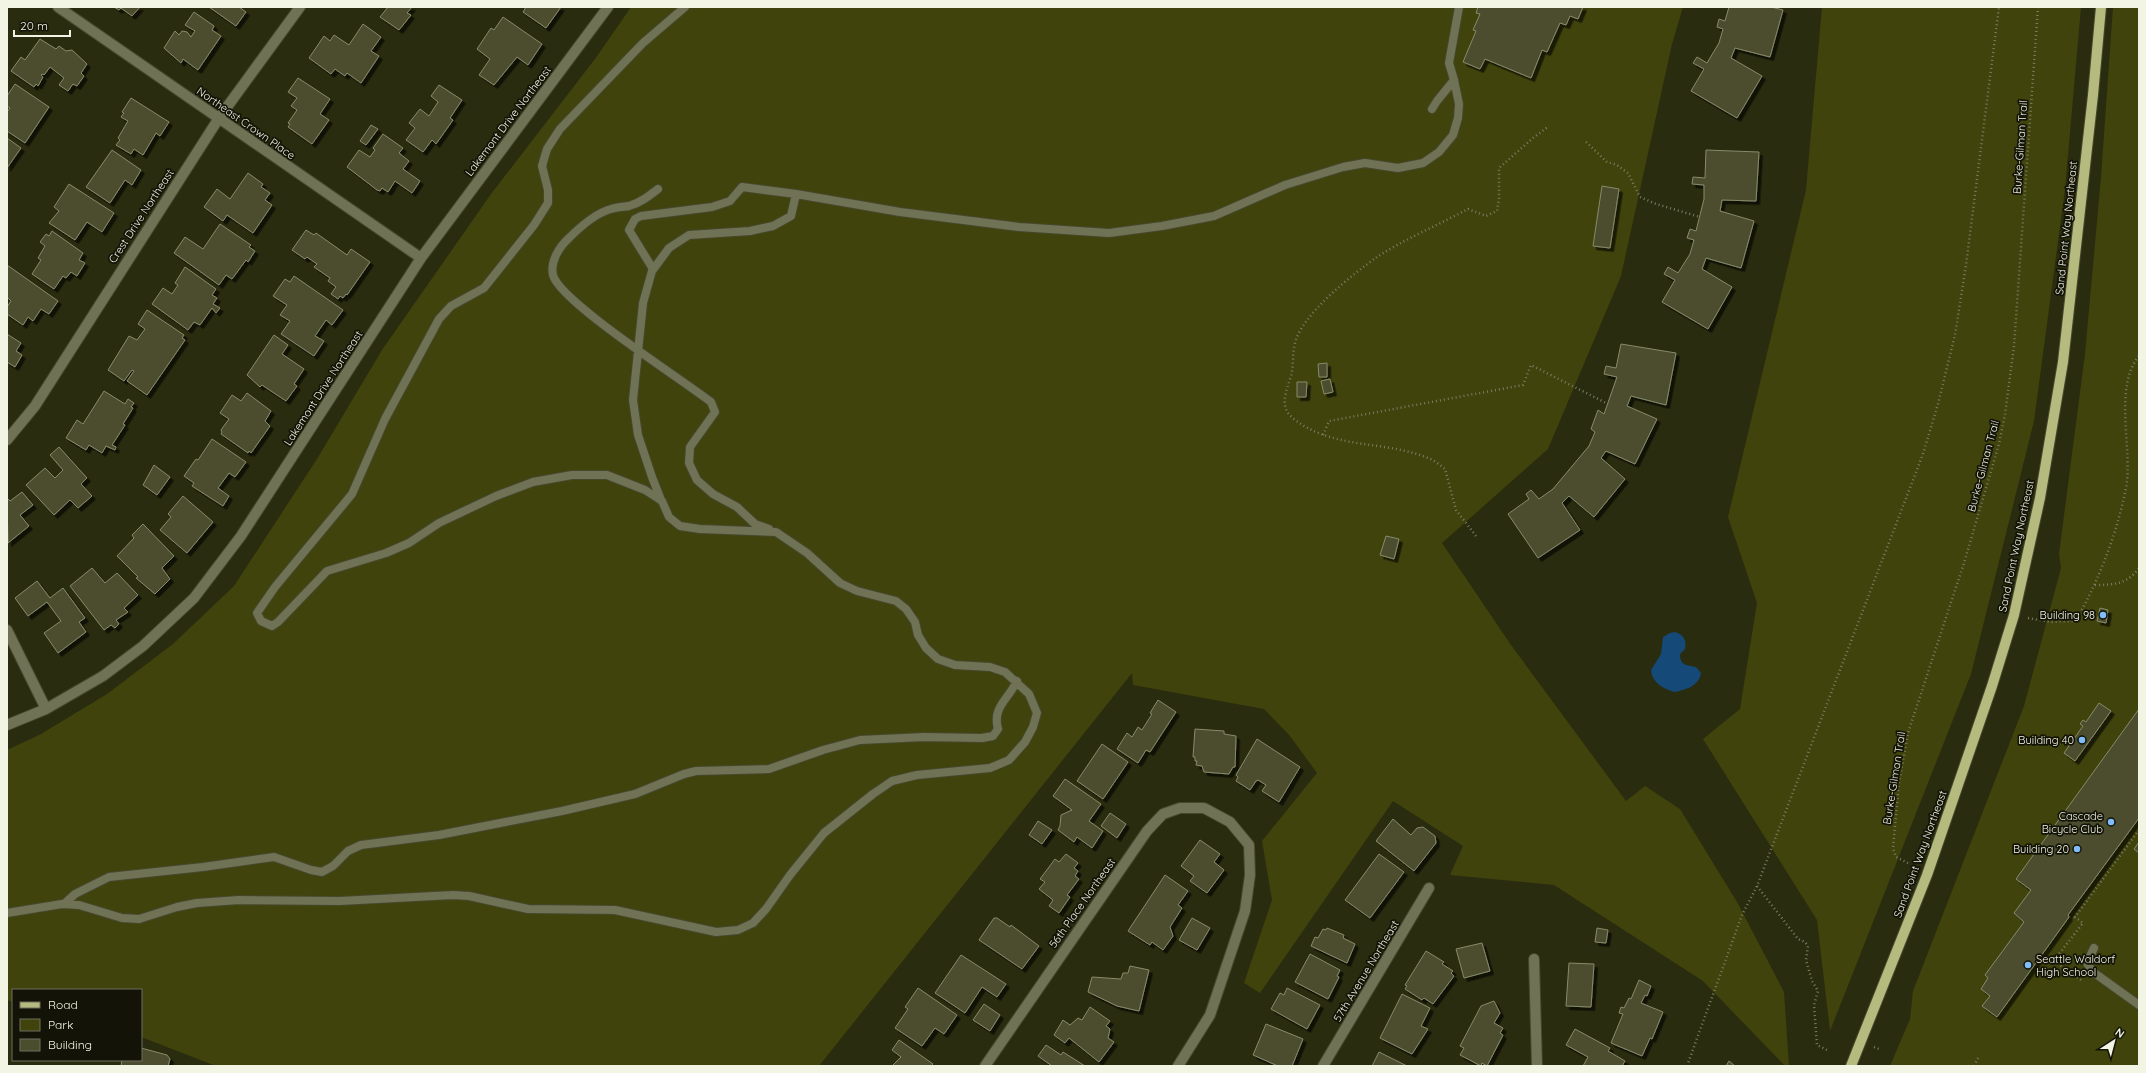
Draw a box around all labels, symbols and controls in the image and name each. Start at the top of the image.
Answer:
scale bar [14,12,70,38]
text: 20 m [20,18,48,33]
street label: Lakemont Drive Northeast [462,63,554,179]
street label: Northeast Crown Place [194,84,298,162]
street label: Burke-Gilman Trail [2010,100,2030,194]
street label: Sand Point Way Northeast [2052,160,2080,296]
street label: Crest Drive Northeast [105,166,177,266]
street label: Lakemont Drive Northeast [281,328,366,448]
street label: Burke-Gilman Trail [1964,419,2002,513]
street label: Sand Point Way Northeast [1995,478,2037,613]
place label: Building 98 [2039,608,2095,622]
marker: Building 98 [2098,610,2108,620]
street label: Burke-Gilman Trail [1880,730,1908,826]
place label: Building 40 [2018,733,2074,747]
marker: Building 40 [2077,735,2087,745]
street label: Sand Point Way Northeast [1890,788,1950,920]
place label: Cascade Bicycle Club [2042,809,2103,836]
marker: Cascade Bicycle Club [2106,817,2116,827]
place label: Building 20 [2013,842,2069,856]
marker: Building 20 [2072,844,2082,854]
street label: 56th Place Northeast [1046,855,1118,951]
street label: 57th Avenue Northeast [1330,917,1402,1024]
place label: Seattle Waldorf High School [2036,952,2115,979]
marker: Seattle Waldorf High School [2023,960,2033,970]
legend [12,989,142,1061]
text: Road [48,997,78,1012]
text: Park [48,1017,73,1032]
north arrow [2094,1021,2134,1061]
text: N [2112,1025,2127,1041]
text: Building [48,1037,92,1052]

